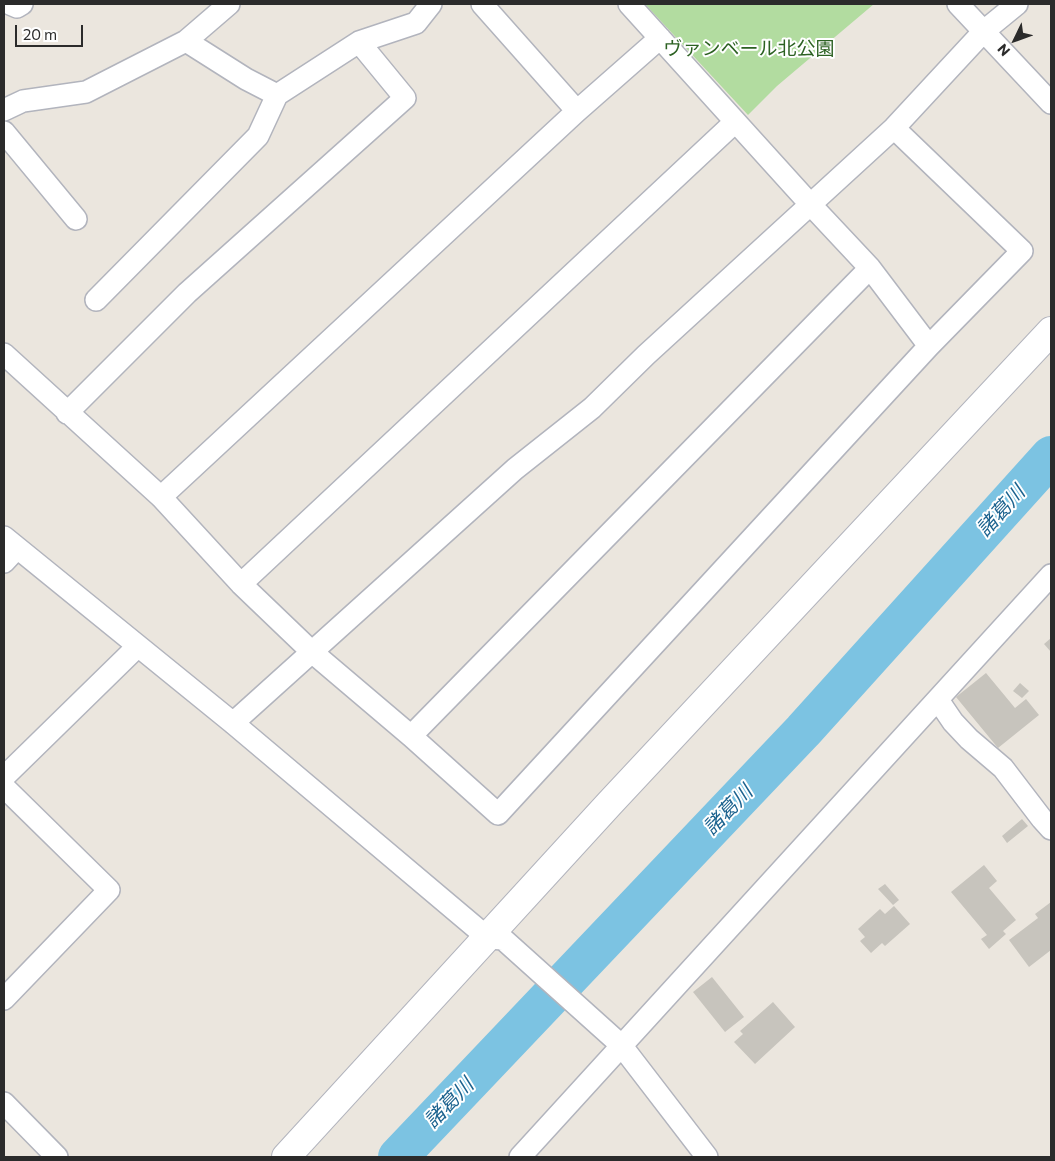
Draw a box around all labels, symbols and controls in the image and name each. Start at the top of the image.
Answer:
scale bar [18,15,85,47]
north arrow [990,15,1040,65]
text: 20 m [23,25,57,43]
park label: ヴァンベール北公園 [664,38,834,60]
text: N [994,41,1013,60]
water label: 諸葛川 [972,481,1030,541]
water label: 諸葛川 [699,780,757,840]
water label: 諸葛川 [420,1073,478,1133]

